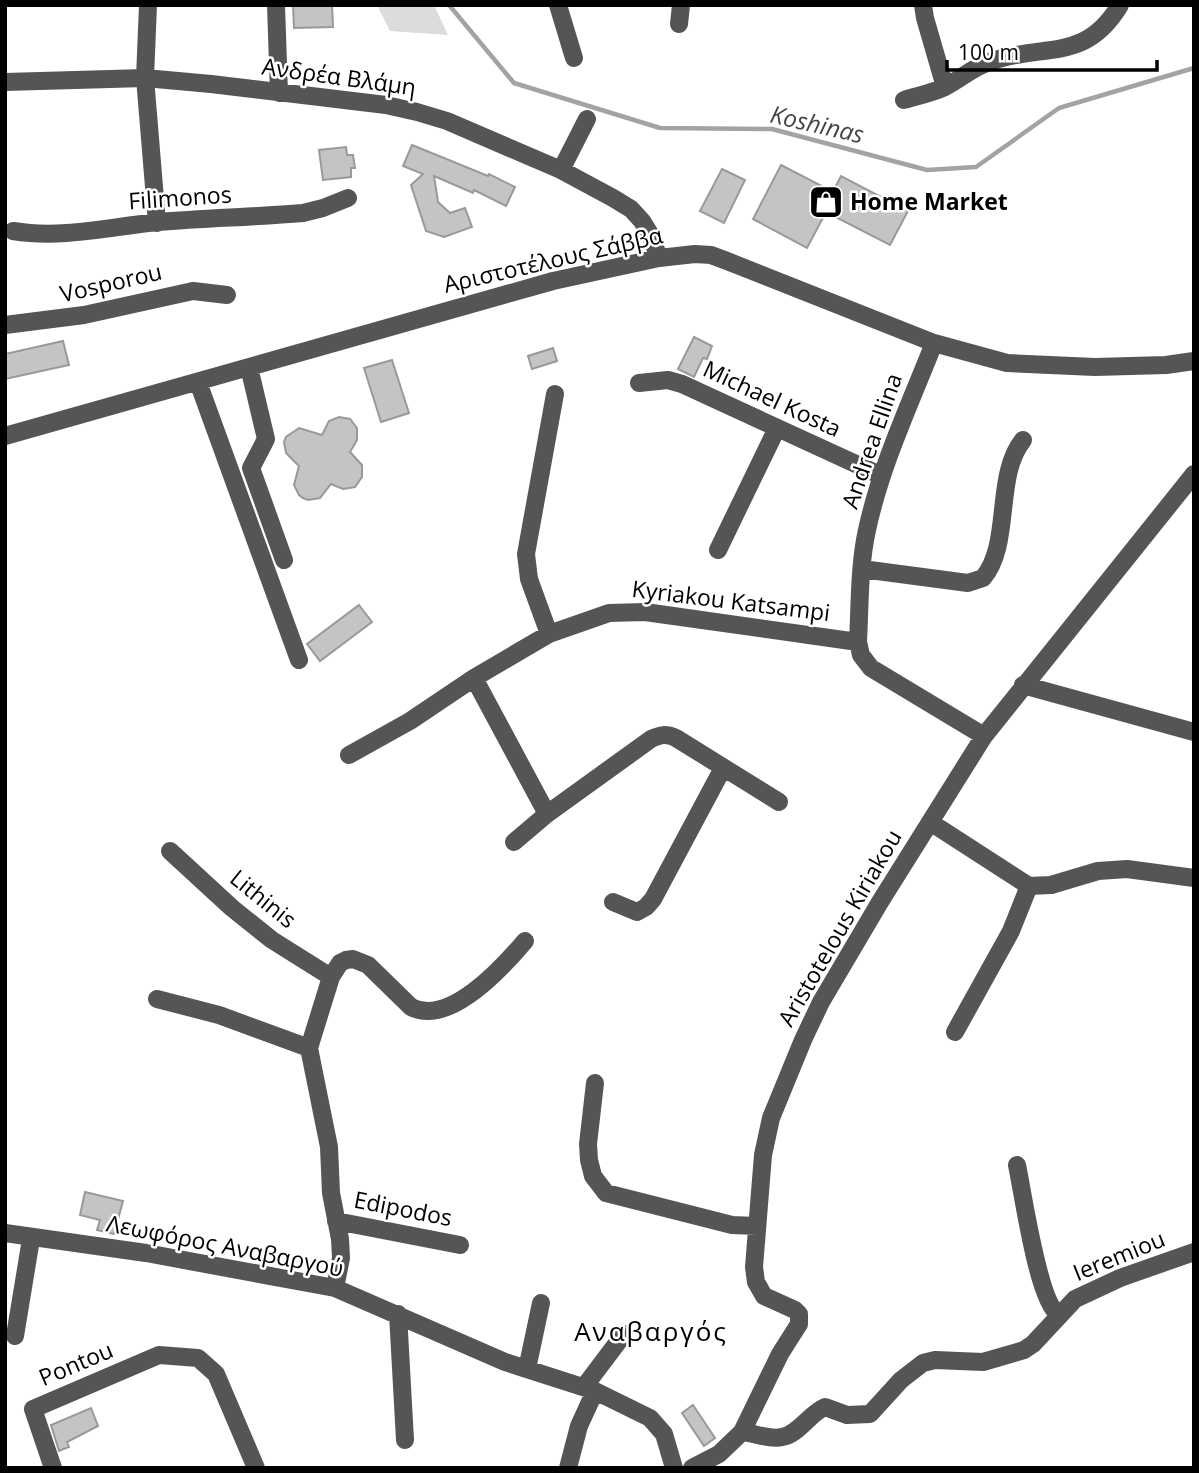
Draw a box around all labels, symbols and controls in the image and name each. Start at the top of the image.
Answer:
scale bar [947,28,1157,72]
text: 100 m [958,38,1019,66]
street label: Ανδρέα Βλάμη [260,49,418,103]
water label: Koshinas [767,97,867,150]
street label: Filimonos [127,177,233,217]
shop icon: Home Market [807,183,845,221]
place label: Home Market [850,185,1008,217]
street label: Αριστοτέλους Σάββα [440,218,666,300]
street label: Vosporou [57,255,165,309]
street label: Michael Kosta [698,352,847,444]
street label: Andrea Ellina [833,369,909,512]
street label: Kyriakou Katsampi [630,572,832,628]
street label: Aristotelous Kiriakou [770,823,909,1032]
street label: Lithinis [224,862,304,935]
street label: Edipodos [351,1183,455,1233]
street label: Λεωφόρος Αναβαργού [104,1206,346,1284]
street label: Ieremiou [1068,1222,1169,1288]
district label: Αναβαργός [574,1313,728,1349]
street label: Pontou [33,1333,118,1393]

